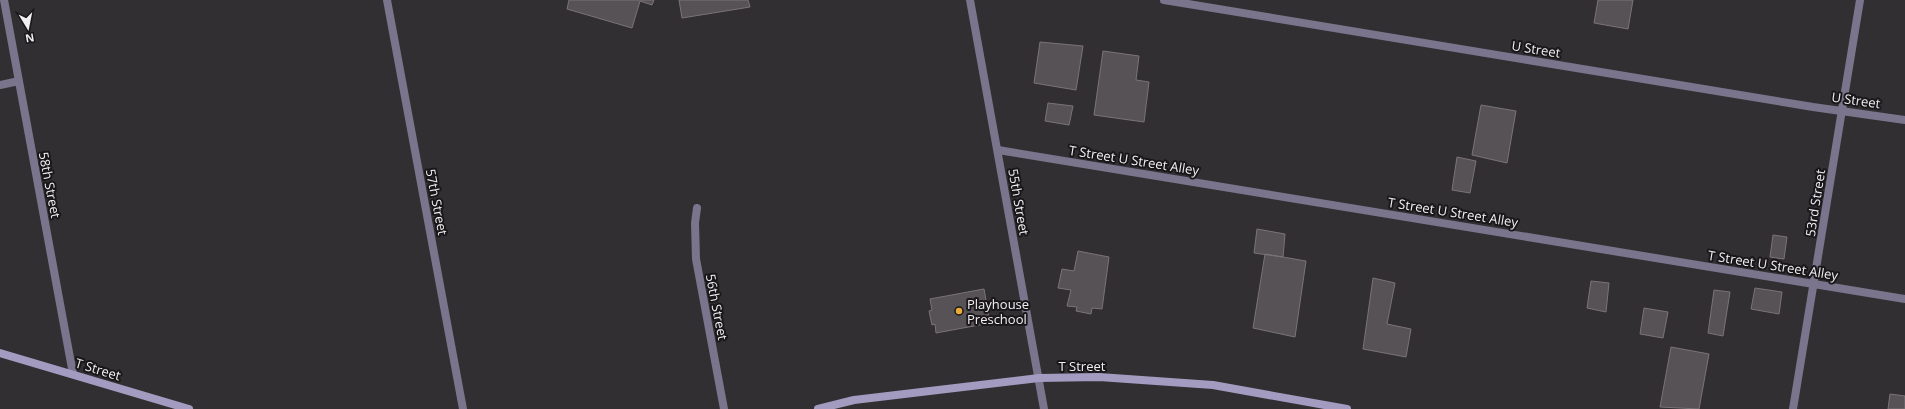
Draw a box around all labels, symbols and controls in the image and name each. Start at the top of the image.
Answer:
north arrow [8,8,48,48]
text: N [24,30,36,47]
street label: U Street [1510,36,1562,62]
street label: U Street [1830,88,1882,112]
street label: T Street U Street Alley [1068,141,1201,179]
street label: 58th Street [35,150,65,220]
street label: 57th Street [422,167,452,237]
street label: 55th Street [1004,167,1034,237]
street label: 53rd Street [1801,168,1829,238]
street label: T Street U Street Alley [1387,193,1520,231]
street label: T Street U Street Alley [1707,246,1840,284]
street label: 56th Street [702,272,732,342]
place label: Playhouse Preschool [967,295,1029,328]
marker: Playhouse Preschool [954,306,964,316]
street label: T Street [73,354,123,385]
street label: T Street [1059,357,1106,375]

